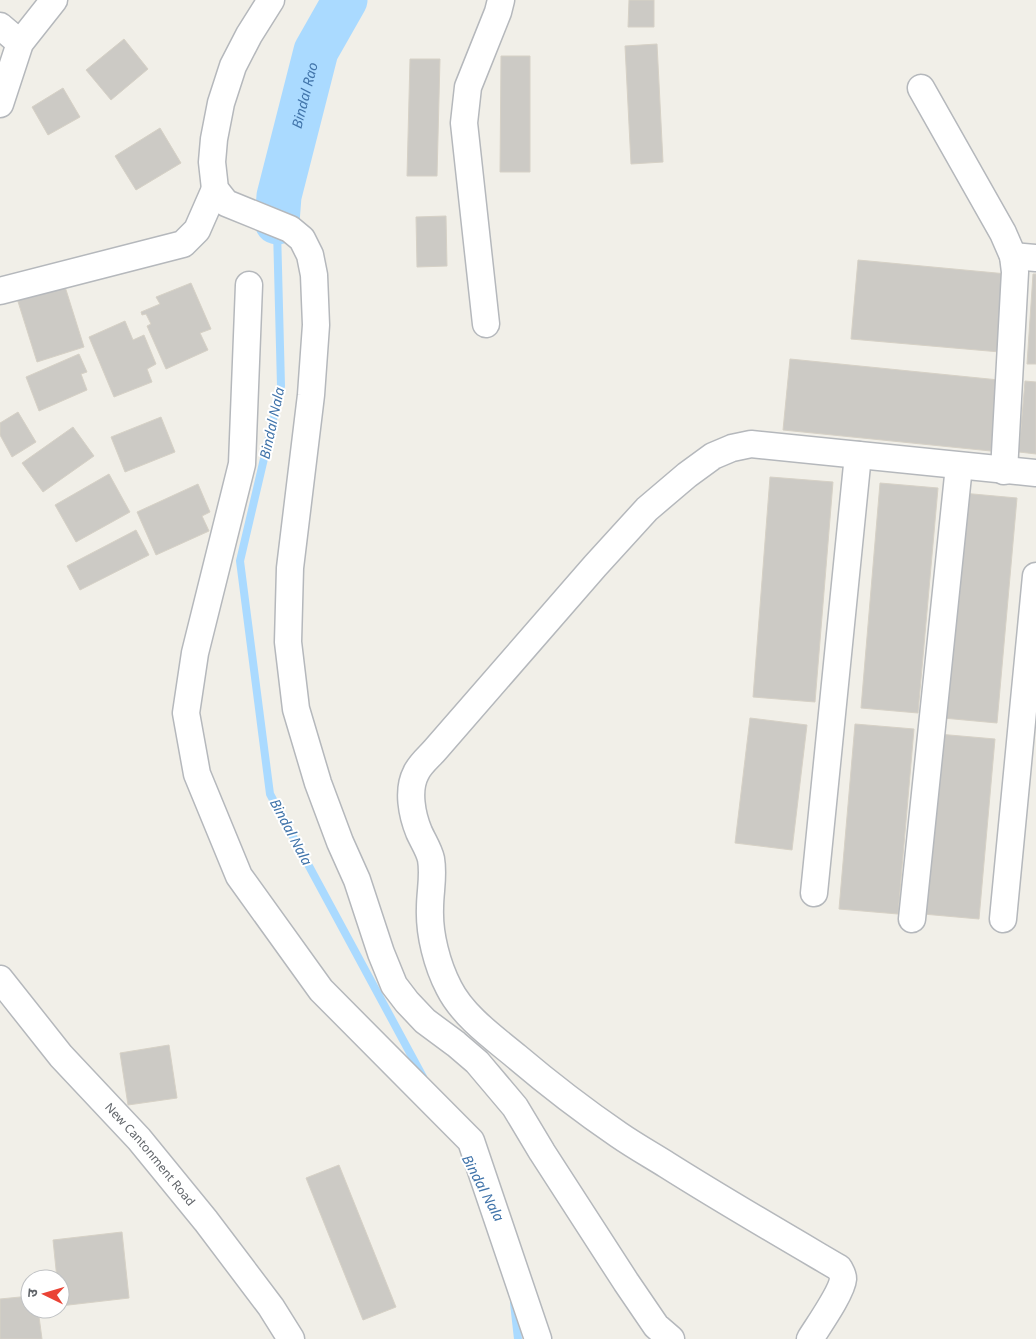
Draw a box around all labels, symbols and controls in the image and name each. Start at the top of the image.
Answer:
water label: Bindal Rao [287,60,322,130]
water label: Bindal Nala [255,385,288,460]
water label: Bindal Nala [266,795,317,868]
street label: New Cantonment Road [101,1099,199,1209]
water label: Bindal Nala [458,1151,509,1224]
north arrow [20,1269,70,1319]
text: उ [22,1287,41,1298]

